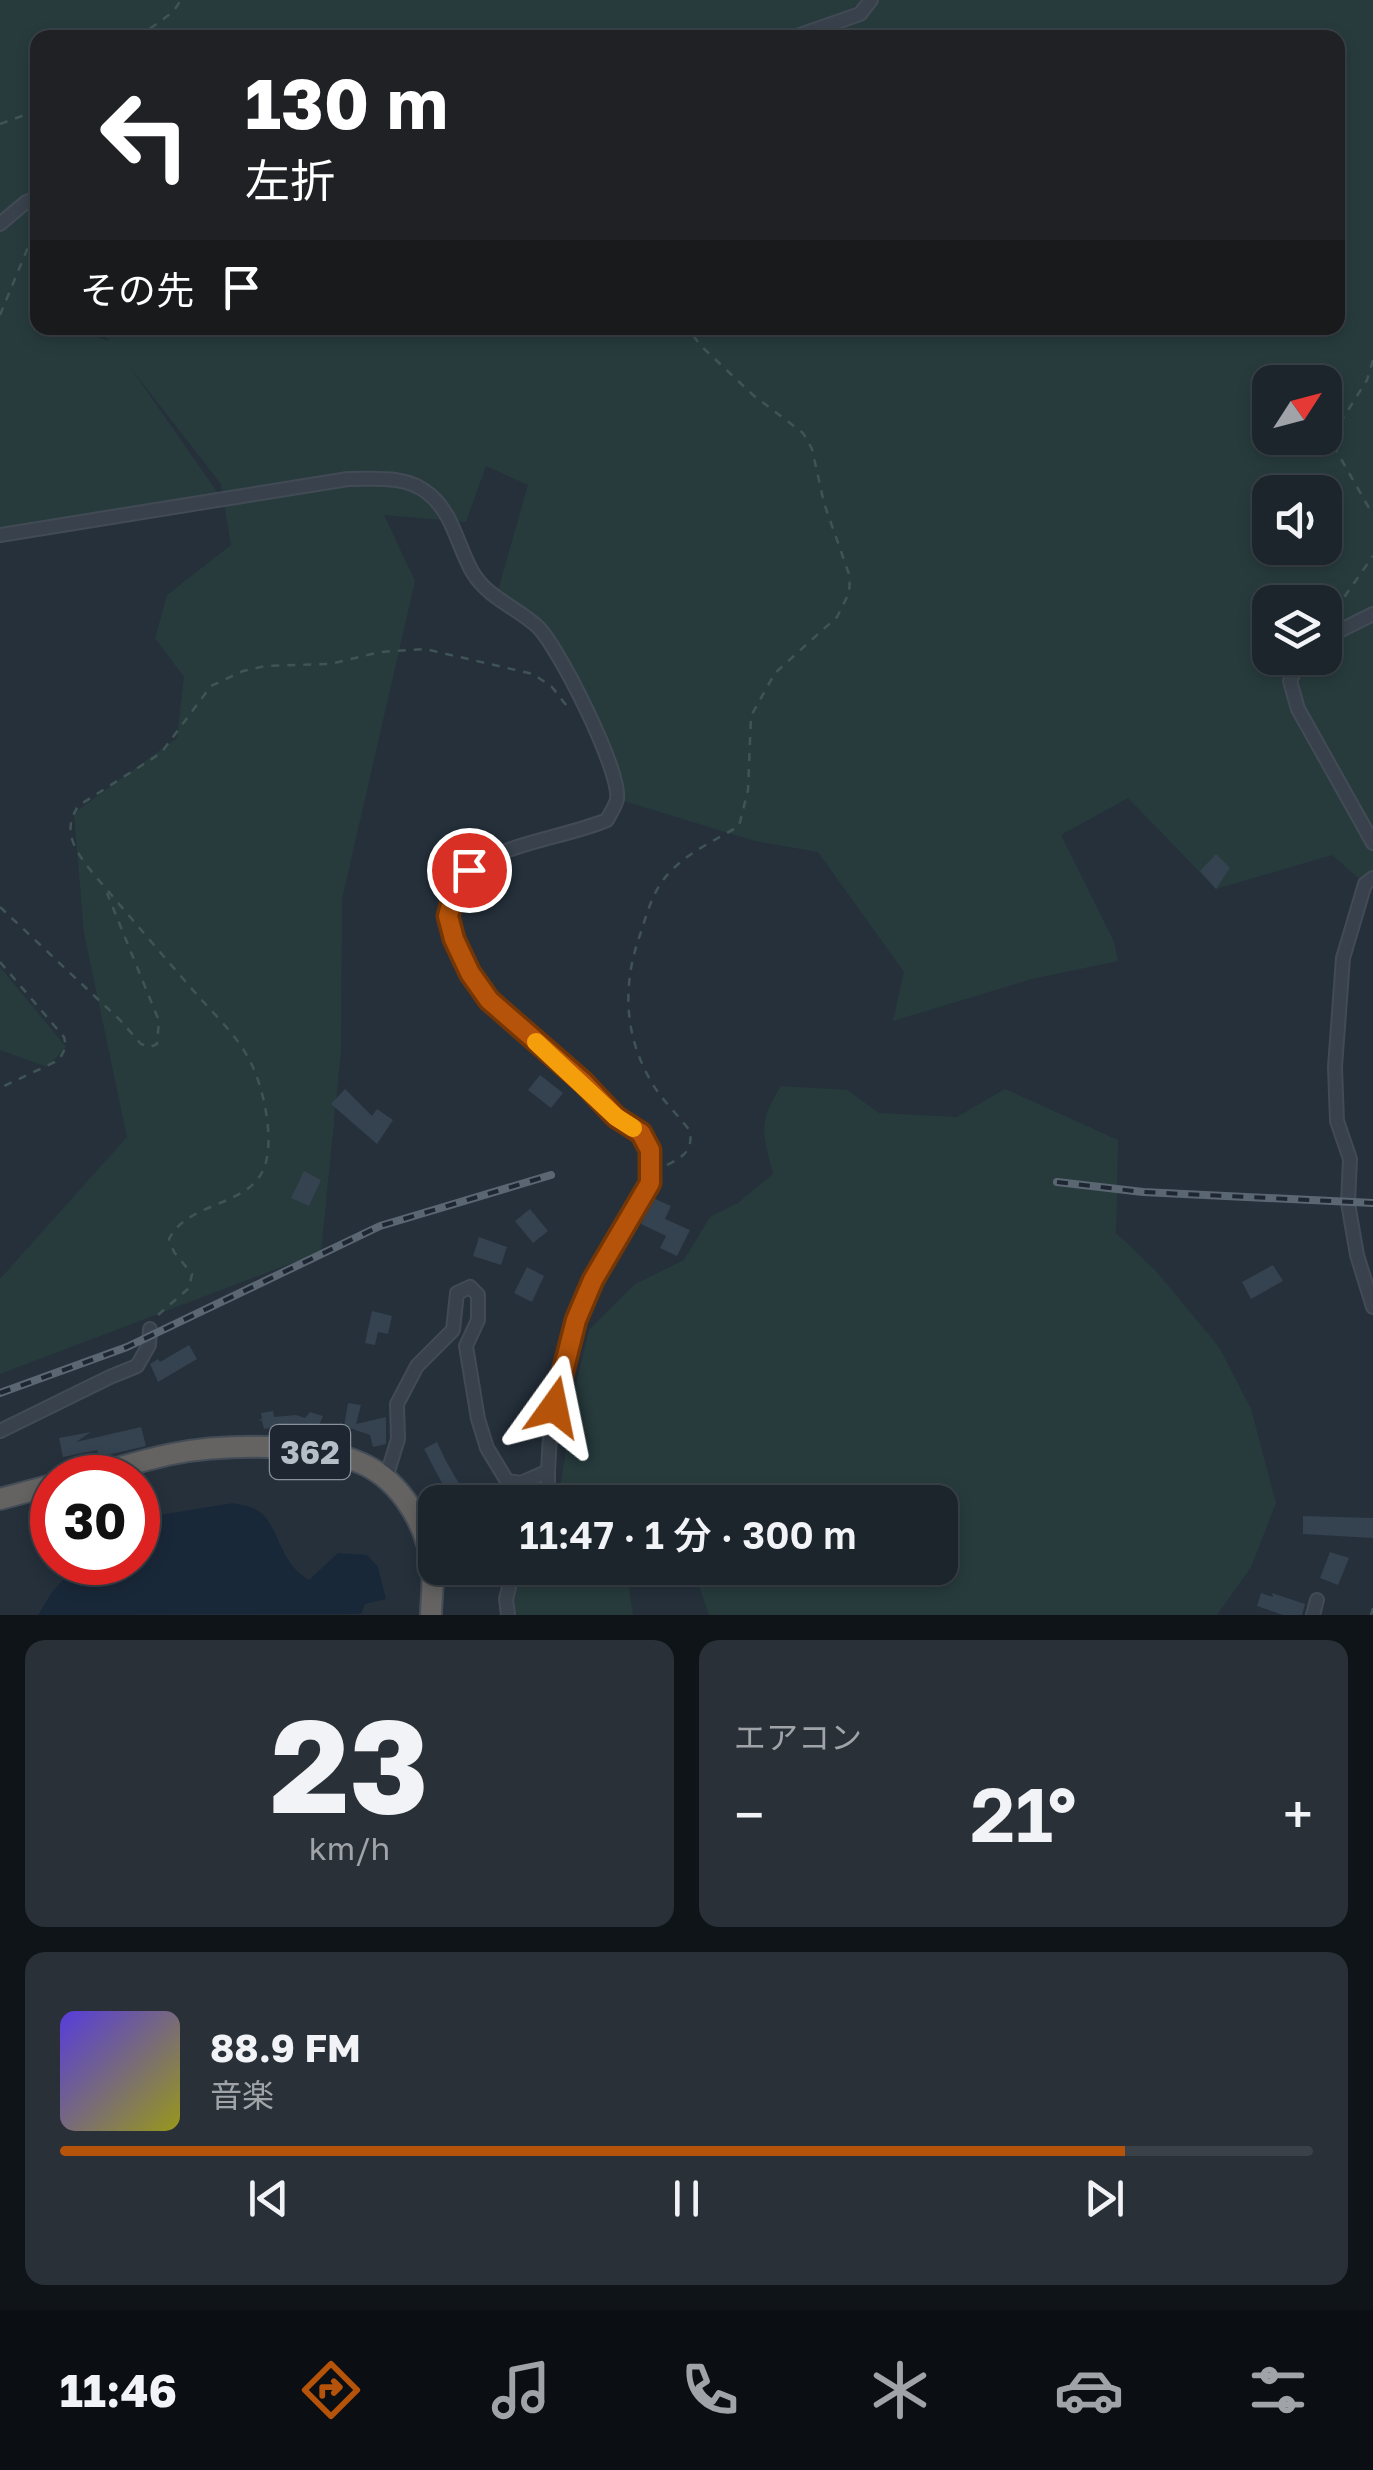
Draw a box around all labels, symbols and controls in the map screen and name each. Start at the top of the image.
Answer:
text: 130 m [245,60,448,144]
icon: left [80,70,210,200]
text: 左折 [245,153,335,207]
icon: arrive [214,260,269,315]
text: その先 [80,267,194,312]
north arrow [1252,365,1342,455]
map controls [1252,365,1342,675]
button: sound [1252,475,1342,565]
button: layers [1252,585,1342,675]
pin [427,828,512,913]
icon: arrive [442,843,497,898]
position arrow [502,1355,606,1459]
road number: 362 [270,1425,350,1479]
speed limit sign: 30 [30,1455,160,1585]
text: 11:47 · 1 分 · 300 m [520,1512,856,1557]
text: 23 [270,1686,429,1842]
text: エアコン [734,1718,862,1756]
text: 21° [970,1768,1077,1859]
text: − [734,1781,764,1847]
text: + [1283,1781,1313,1847]
text: km/h [309,1829,390,1867]
text: 88.9 FM [210,2025,361,2070]
text: 音楽 [210,2076,274,2114]
icon: previous [241,2171,296,2226]
icon: pause [659,2171,714,2226]
icon: next [1077,2171,1132,2226]
icon: directions [296,2355,366,2425]
icon: music [486,2355,556,2425]
icon: phone [675,2355,745,2425]
icon: climate [865,2355,935,2425]
icon: car [1054,2355,1124,2425]
icon: filters [1243,2355,1313,2425]
text: 11:46 [60,2363,177,2417]

